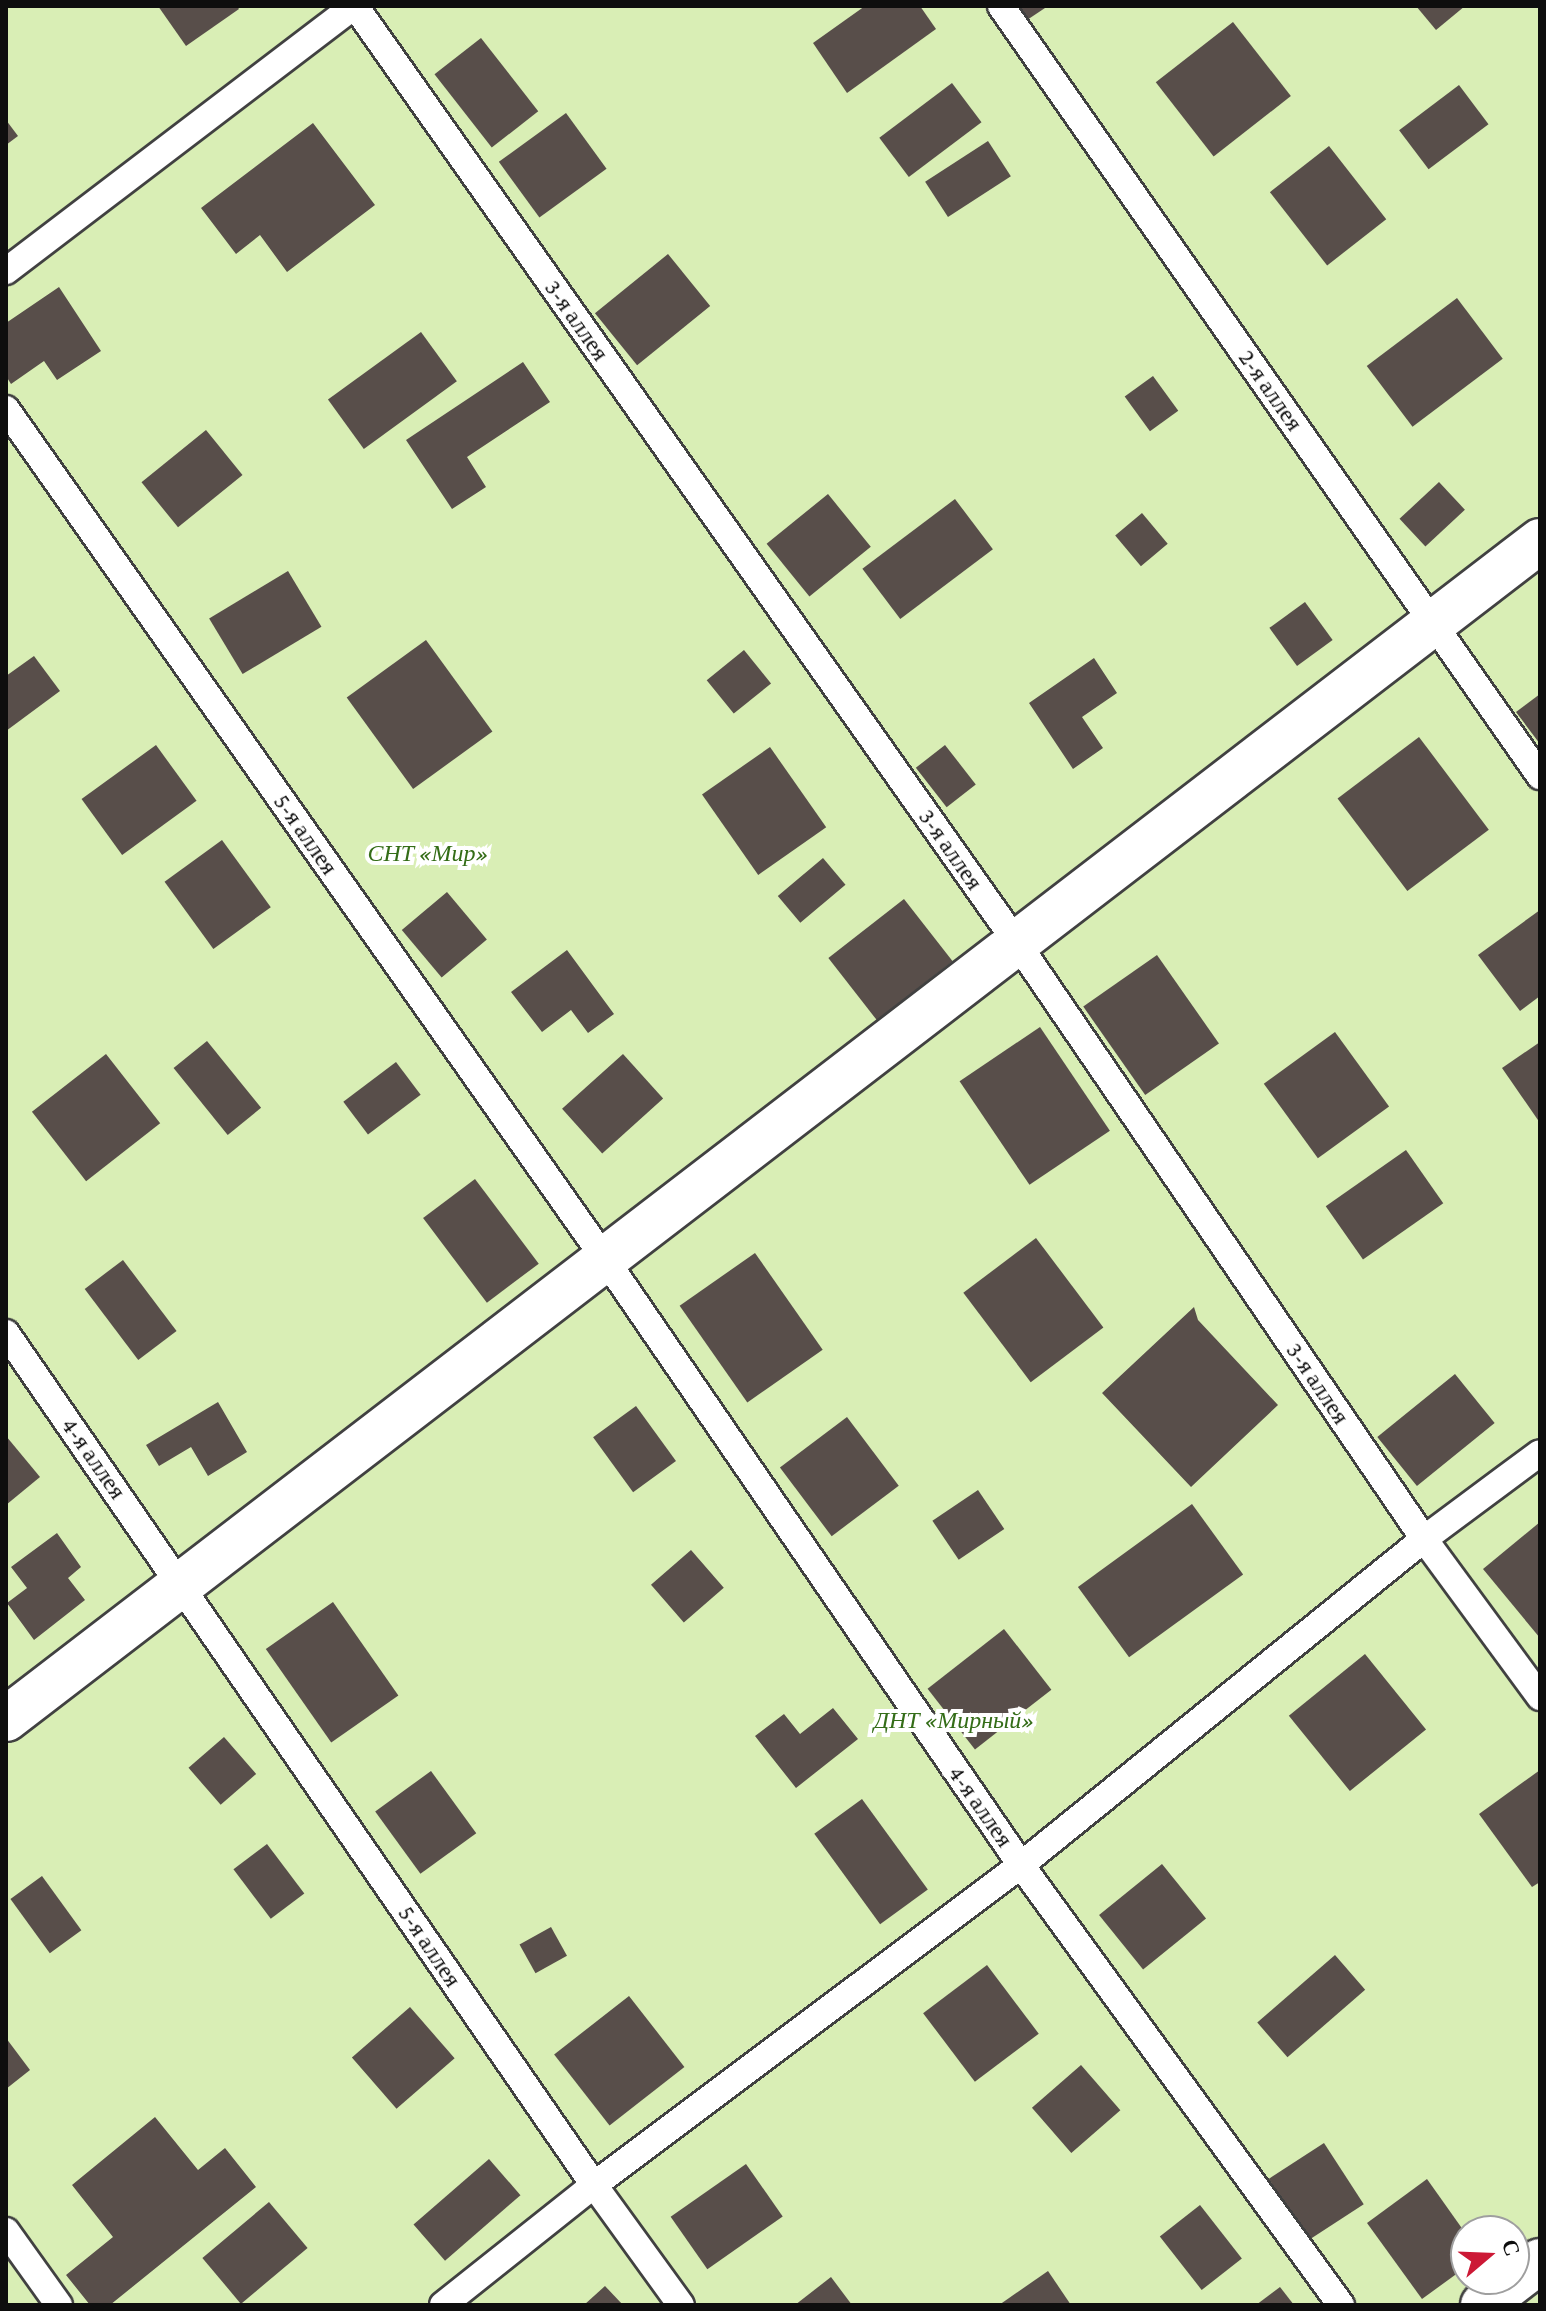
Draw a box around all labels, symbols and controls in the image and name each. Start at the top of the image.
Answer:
street label: 3-я аллея [539,274,615,366]
street label: 2-я аллея [1233,344,1309,436]
street label: 5-я аллея [268,788,344,880]
street label: 3-я аллея [913,803,989,895]
park label: СНТ «Мир» [367,839,489,867]
street label: 3-я аллея [1280,1337,1356,1429]
street label: 4-я аллея [56,1412,132,1504]
park label: ДНТ «Мирный» [874,1706,1034,1734]
street label: 4-я аллея [943,1760,1019,1852]
street label: 5-я аллея [392,1900,468,1992]
north arrow [1450,2215,1530,2295]
text: С [1497,2236,1526,2259]

